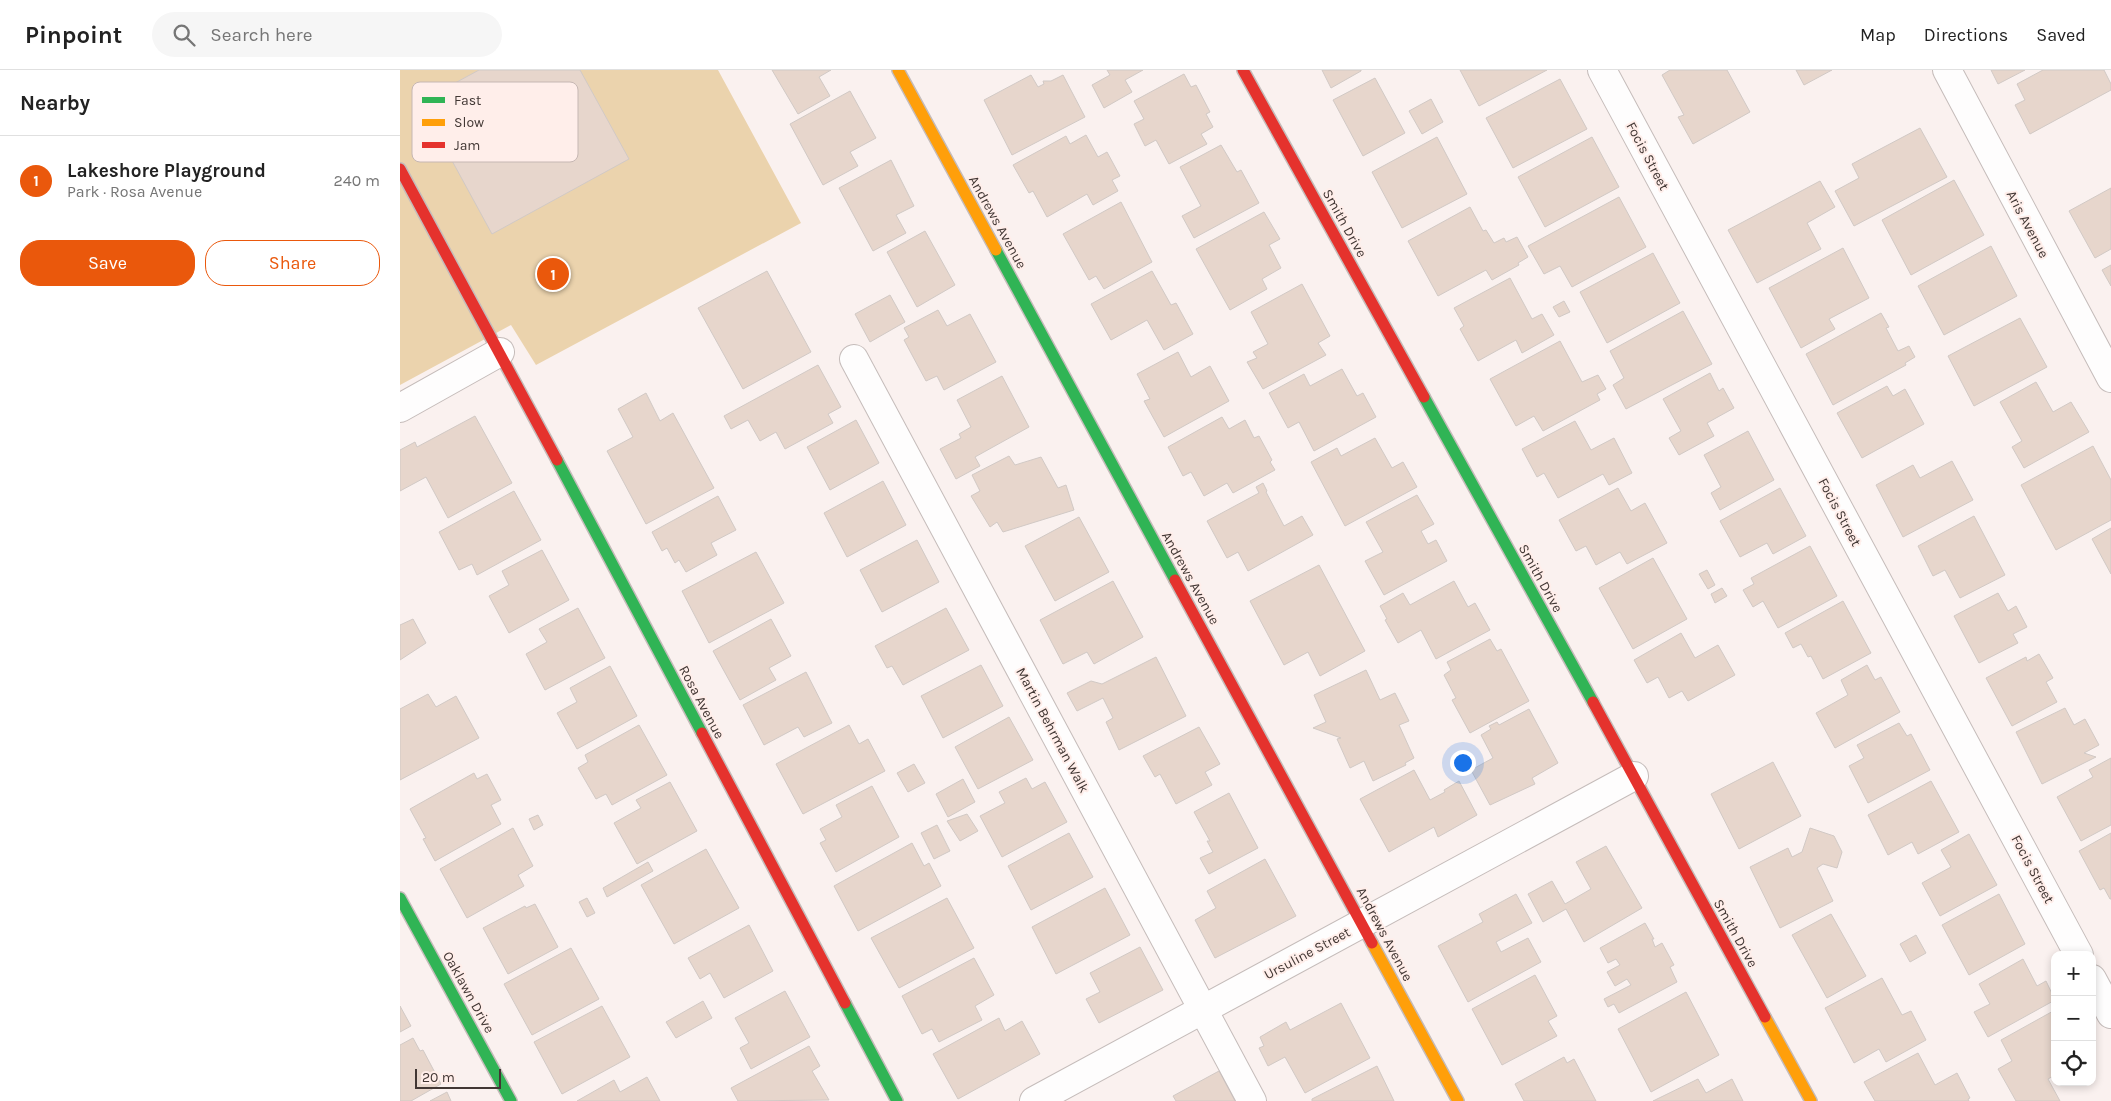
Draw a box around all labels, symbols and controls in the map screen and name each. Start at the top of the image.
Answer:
search box [152,12,502,57]
text: Pinpoint [25,21,122,49]
icon: search [170,21,198,49]
text: Search here [210,24,312,46]
text: Map [1860,24,1896,46]
text: Directions [1924,24,2008,46]
text: Saved [2036,24,2086,46]
legend [412,82,578,162]
text: Nearby [20,91,90,115]
text: Fast [454,92,481,109]
text: Slow [454,114,484,131]
street label: Focis Street [1622,119,1673,193]
text: Jam [454,137,480,154]
text: Lakeshore Playground [67,160,266,182]
text: 1 [33,171,39,190]
text: 240 m [334,171,380,190]
street label: Andrews Avenue [965,173,1030,272]
text: Park · Rosa Avenue [67,182,202,201]
street label: Smith Drive [1319,186,1370,260]
street label: Aris Avenue [2003,188,2052,261]
button: Save [20,240,195,286]
button: Share [205,240,380,286]
pin: 1 [537,255,569,293]
street label: Focis Street [1814,475,1865,549]
street label: Andrews Avenue [1158,529,1223,628]
street label: Smith Drive [1515,541,1566,615]
street label: Rosa Avenue [675,663,728,742]
street label: Martin Behrman Walk [1012,665,1093,796]
your location [1450,750,1476,776]
street label: Focis Street [2007,832,2058,906]
street label: Andrews Avenue [1353,884,1416,984]
street label: Smith Drive [1710,896,1761,970]
street label: Ursuline Street [1261,924,1353,983]
street label: Oaklawn Drive [439,948,498,1036]
map controls [2051,951,2096,1086]
button: + [2051,951,2096,996]
button: − [2051,996,2096,1041]
button: locate [2051,1041,2096,1086]
scale bar [415,1066,501,1089]
text: 20 m [422,1069,455,1086]

